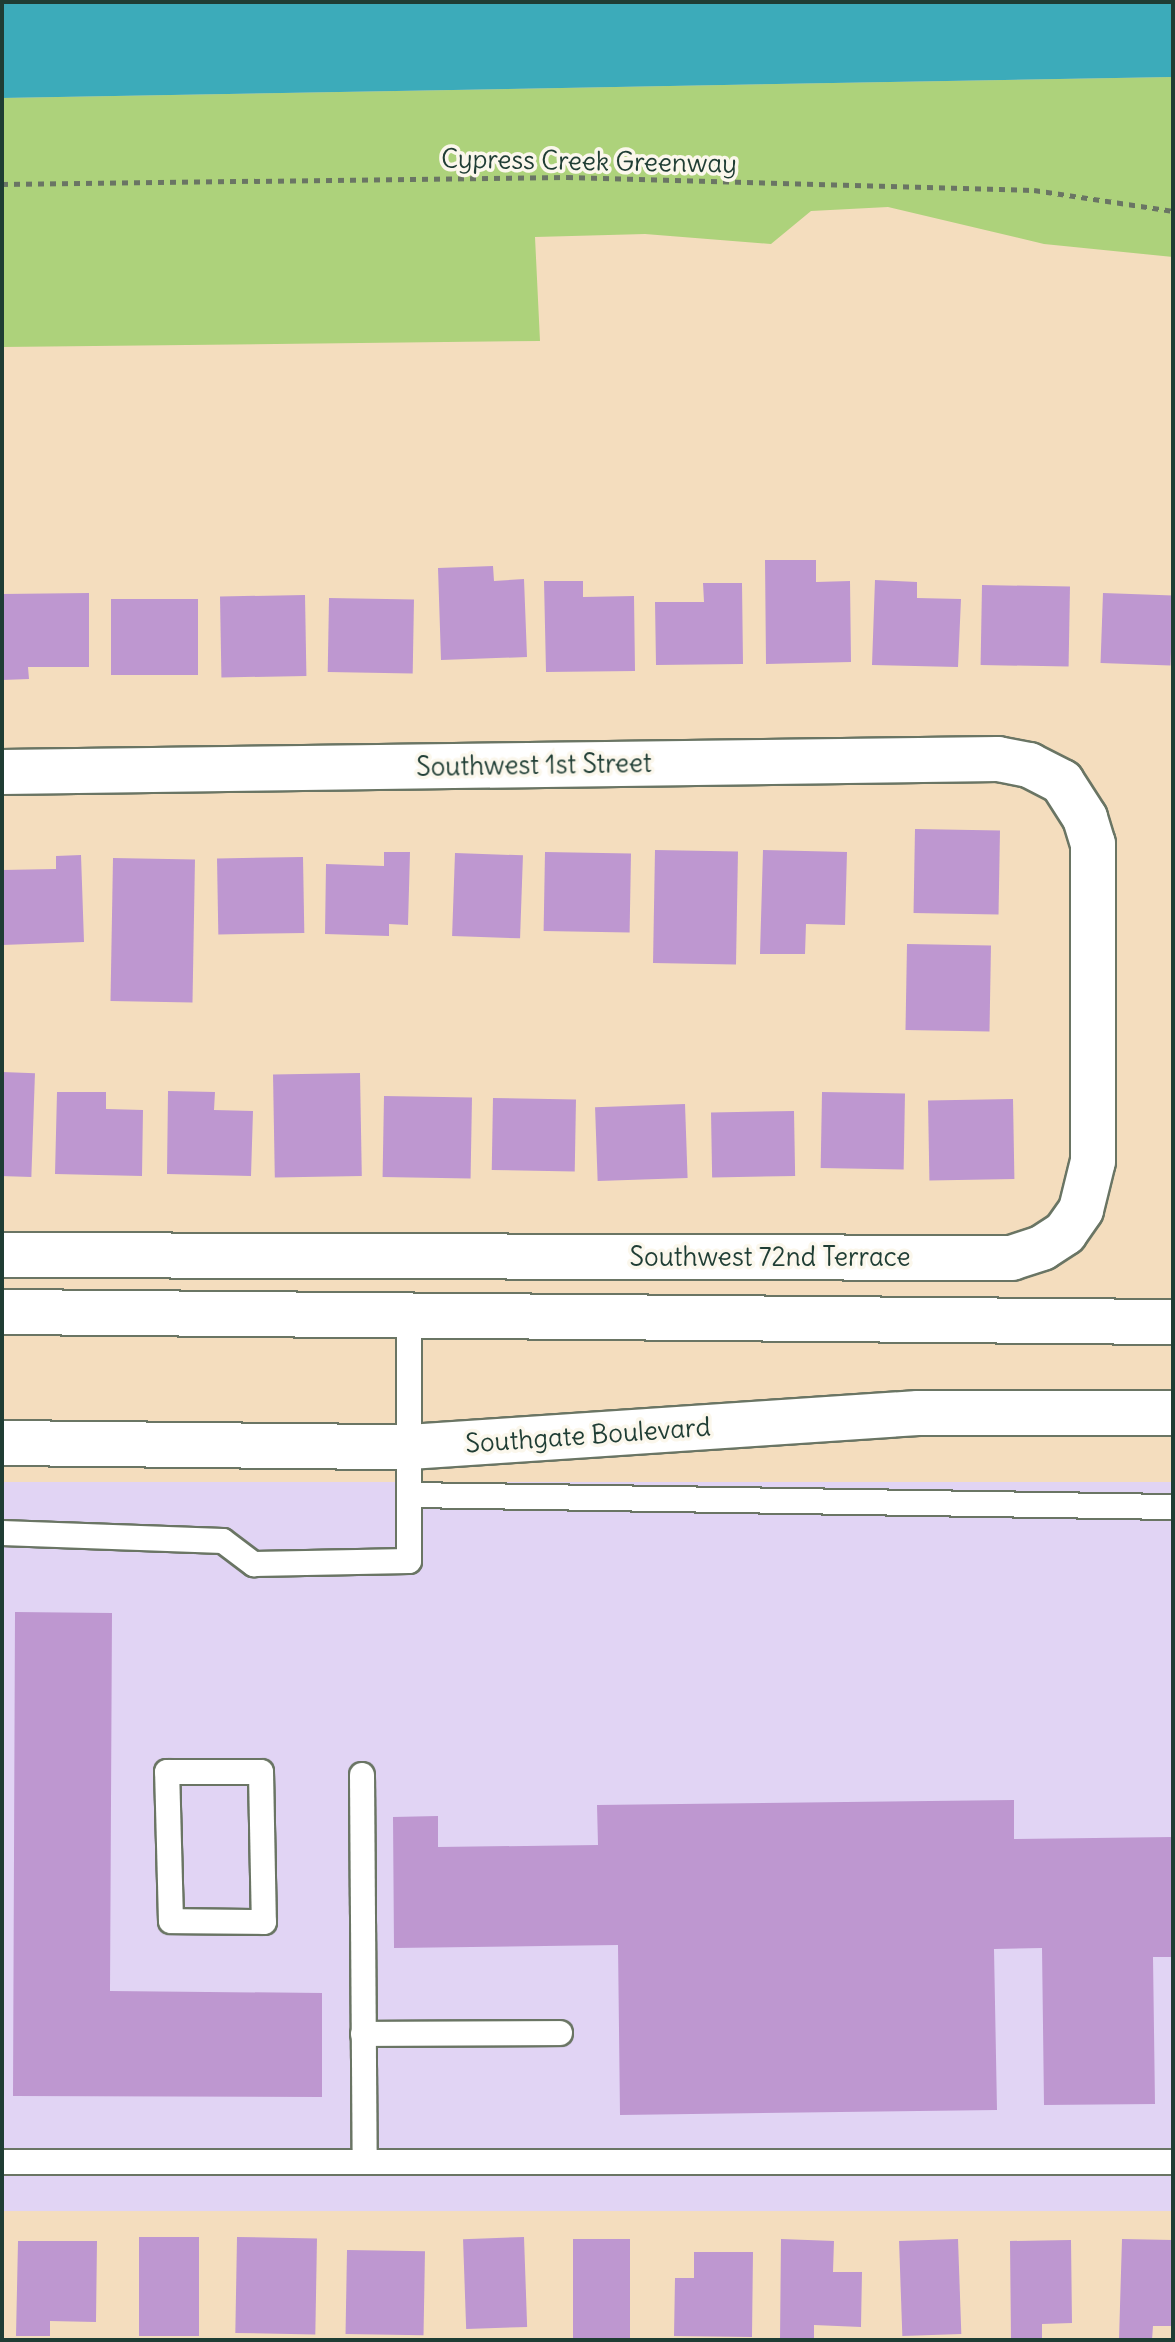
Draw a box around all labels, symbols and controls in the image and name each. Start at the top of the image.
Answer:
street label: Cypress Creek Greenway [441,143,737,179]
street label: Southwest 1st Street [416,747,652,783]
street label: Southwest 72nd Terrace [630,1241,910,1273]
street label: Southgate Boulevard [464,1411,712,1459]

